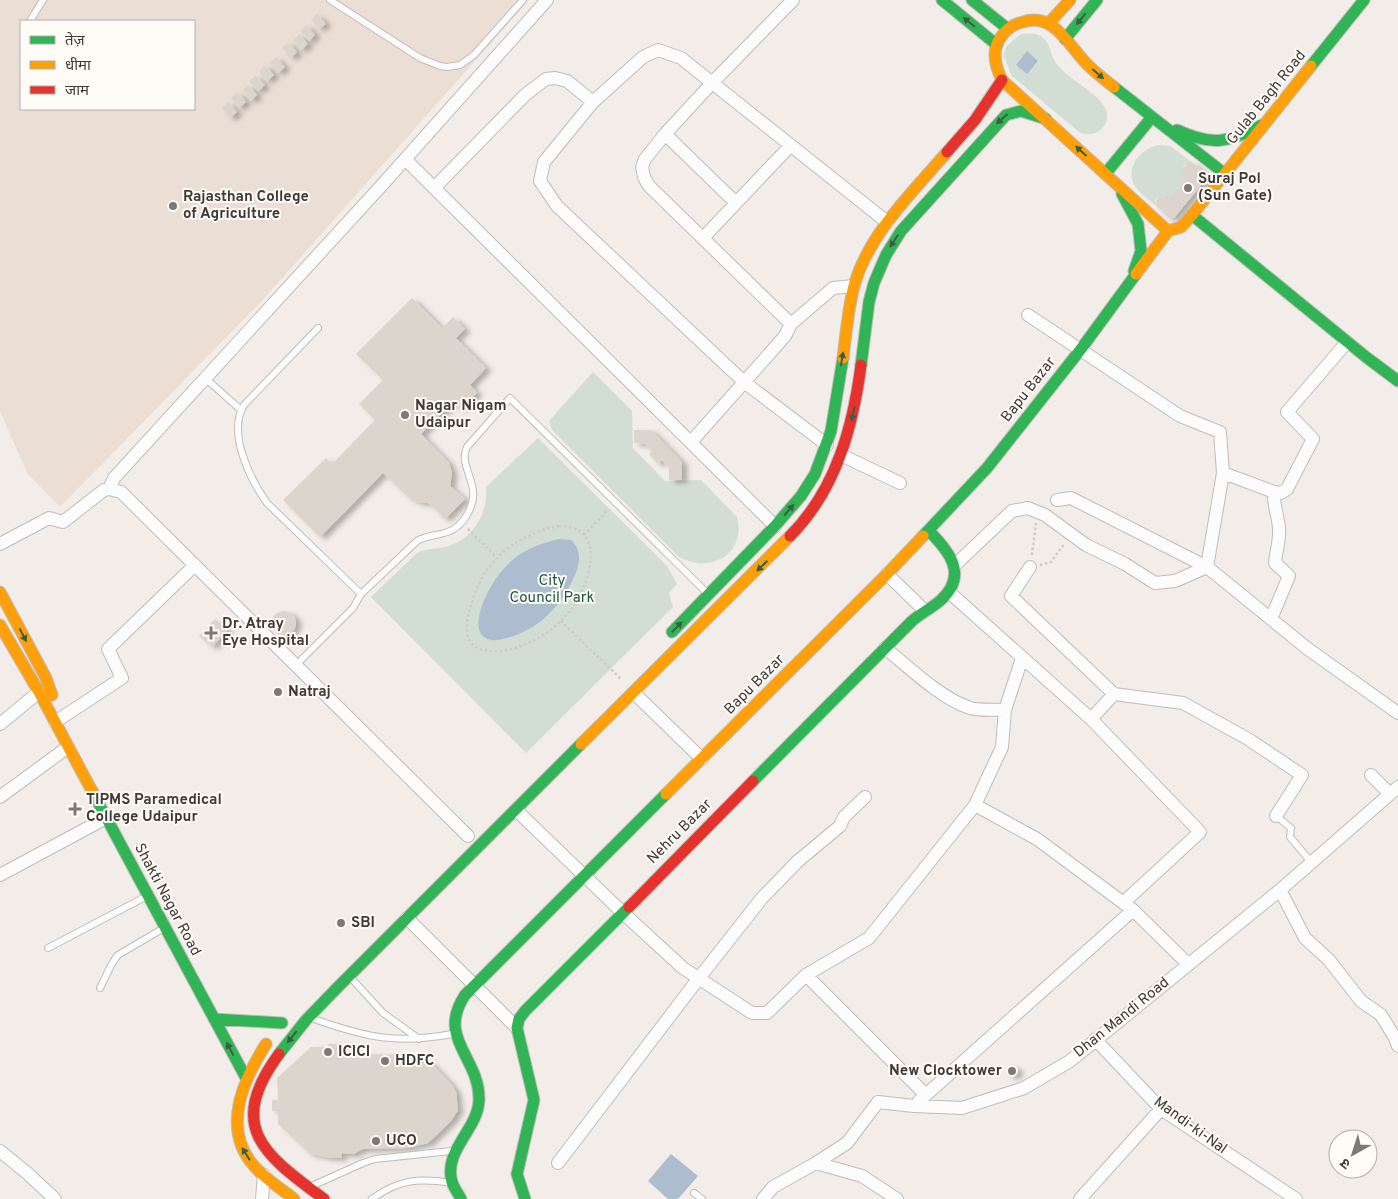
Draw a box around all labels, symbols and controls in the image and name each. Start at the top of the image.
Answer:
one-way arrow [1076,13,1087,26]
one-way arrow [963,17,976,28]
legend [20,20,195,110]
text: तेज़ [65,31,86,51]
street label: Gulab Bagh Road [1223,47,1311,149]
text: धीमा [65,57,92,76]
one-way arrow [1092,68,1104,80]
text: जाम [65,82,90,101]
one-way arrow [995,114,1008,125]
one-way arrow [1074,145,1087,156]
place label: Suraj Pol (Sun Gate) [1198,170,1272,206]
marker: Suraj Pol (Sun Gate) [1182,182,1194,194]
place label: Rajasthan College of Agriculture [183,188,309,224]
marker: Rajasthan College of Agriculture [167,200,179,212]
one-way arrow [890,234,899,248]
one-way arrow [839,351,847,367]
street label: Bapu Bazar [998,353,1061,427]
place label: Nagar Nigam Udaipur [415,397,507,433]
one-way arrow [848,407,856,423]
marker: Nagar Nigam Udaipur [399,409,411,421]
one-way arrow [784,503,795,516]
one-way arrow [756,560,768,572]
park label: City Council Park [509,572,595,608]
place label: Dr. Atray Eye Hospital [222,615,309,651]
one-way arrow [671,621,683,633]
marker: Dr. Atray Eye Hospital [204,626,218,640]
one-way arrow [19,628,27,642]
street label: Bapu Bazar [721,651,789,719]
place label: Natraj [288,683,331,702]
marker: Natraj [272,686,284,698]
place label: TIPMS Paramedical College Udaipur [86,791,222,827]
street label: Nehru Bazar [643,795,717,869]
marker: TIPMS Paramedical College Udaipur [68,802,82,816]
street label: Shakti Nagar Road [129,840,205,960]
place label: SBI [351,914,375,933]
marker: SBI [335,917,347,929]
street label: Dhan Mandi Road [1070,974,1174,1062]
one-way arrow [286,1030,297,1043]
one-way arrow [226,1041,234,1056]
place label: ICICI [338,1043,370,1062]
marker: ICICI [322,1046,334,1058]
place label: HDFC [395,1052,434,1071]
marker: HDFC [379,1055,391,1067]
place label: New Clocktower [889,1062,1003,1081]
marker: New Clocktower [1006,1065,1018,1077]
street label: Mandi-ki-Nal [1150,1093,1230,1159]
north arrow [1328,1129,1378,1179]
place label: UCO [386,1132,417,1151]
marker: UCO [370,1135,382,1147]
one-way arrow [242,1148,251,1161]
text: उ [1337,1153,1354,1172]

